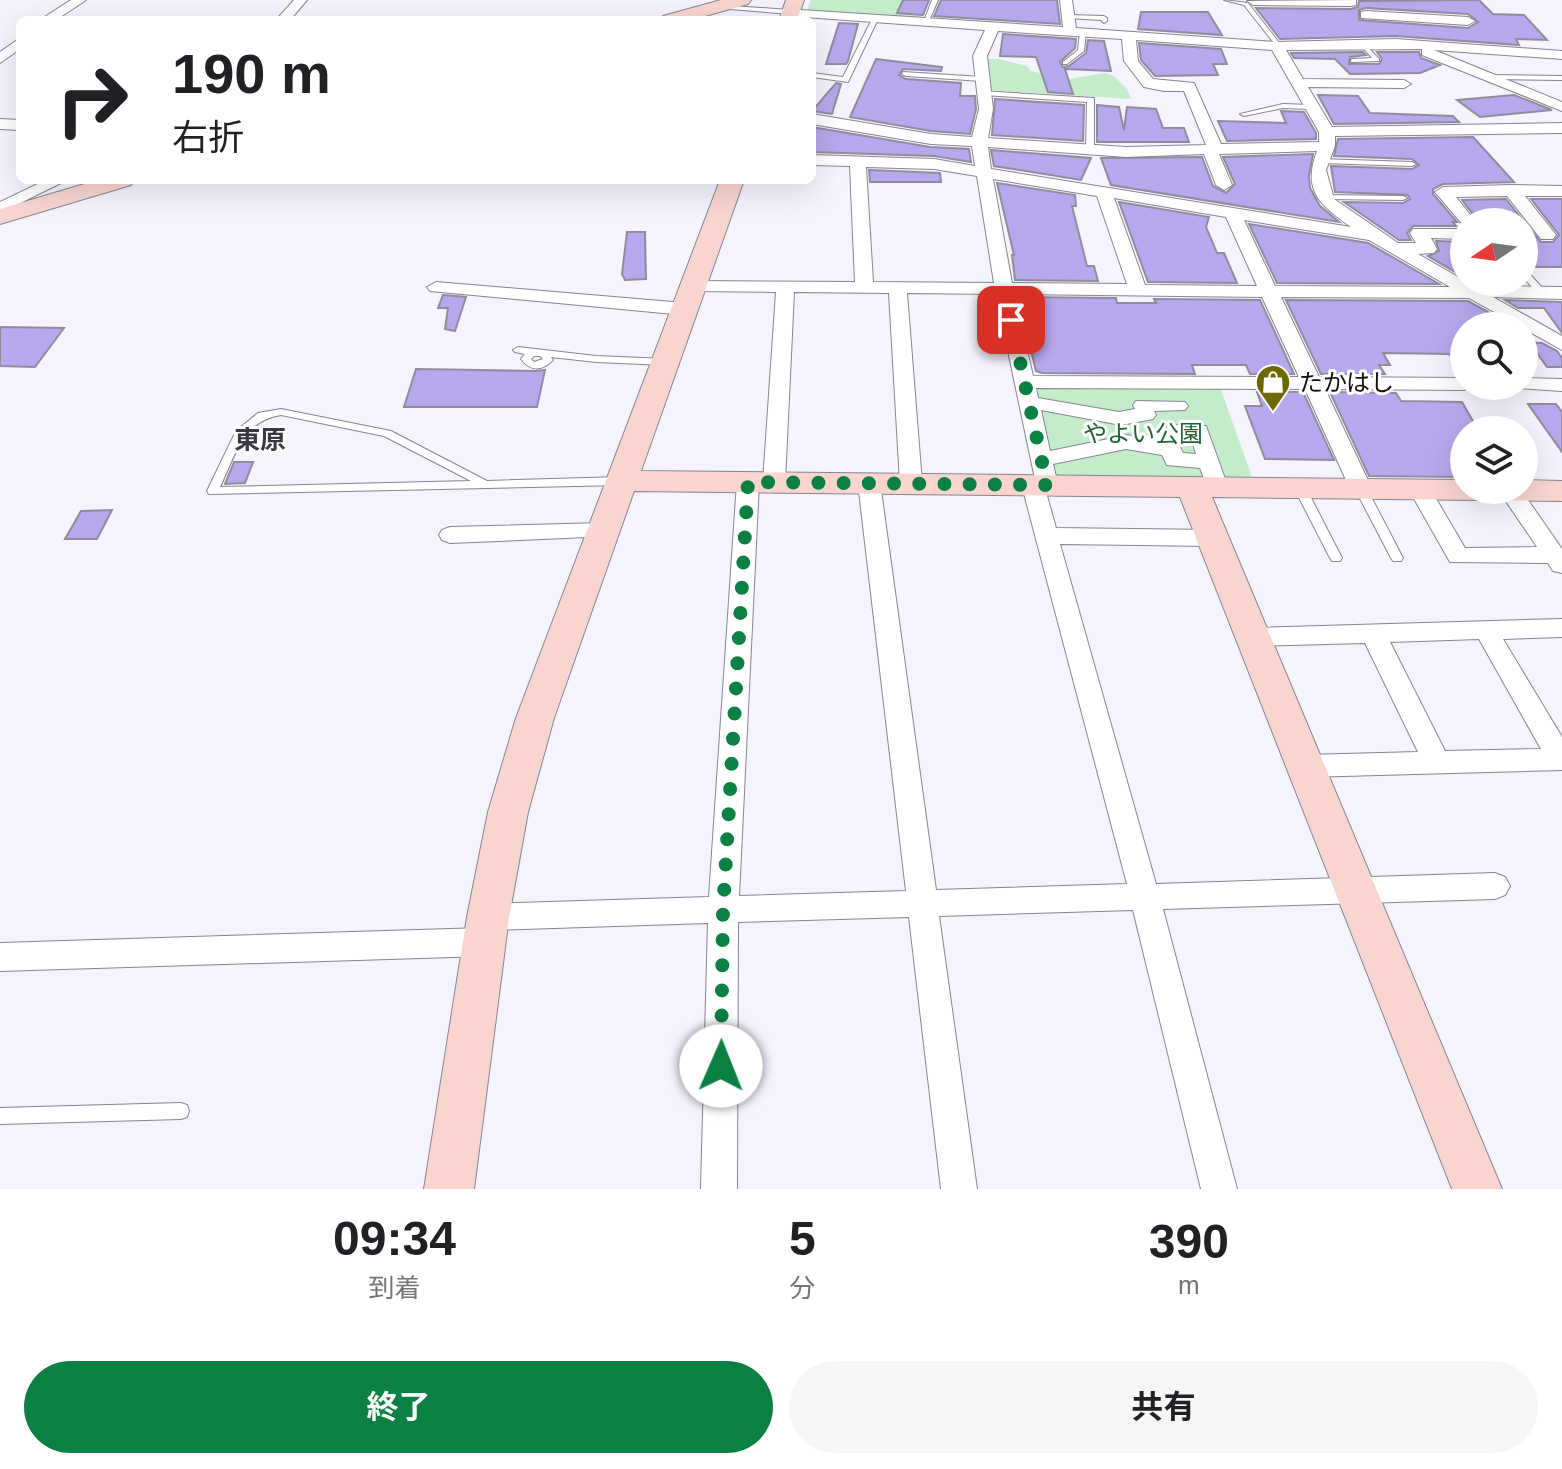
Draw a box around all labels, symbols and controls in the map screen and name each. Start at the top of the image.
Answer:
text: 190 m [172,42,331,105]
icon: right [40,48,144,152]
text: 右折 [172,117,244,158]
north arrow [1450,208,1538,296]
map controls [1450,208,1538,504]
pin [977,286,1045,354]
icon: arrive [989,298,1033,342]
button: search [1450,312,1538,400]
shop icon: たかはし [1254,363,1292,413]
place label: たかはし [1299,369,1394,396]
button: layers [1450,416,1538,504]
park label: やよい公園 [1083,420,1203,447]
district label: 東原 [234,425,286,455]
position arrow [679,1024,763,1108]
text: 09:34 [333,1212,456,1265]
text: 5 [789,1212,816,1265]
text: 390 [1149,1215,1229,1268]
text: m [1178,1270,1200,1300]
text: 到着 [368,1273,421,1303]
text: 分 [789,1273,815,1303]
button: 終了 [24,1361,773,1453]
button: 共有 [789,1361,1538,1453]

